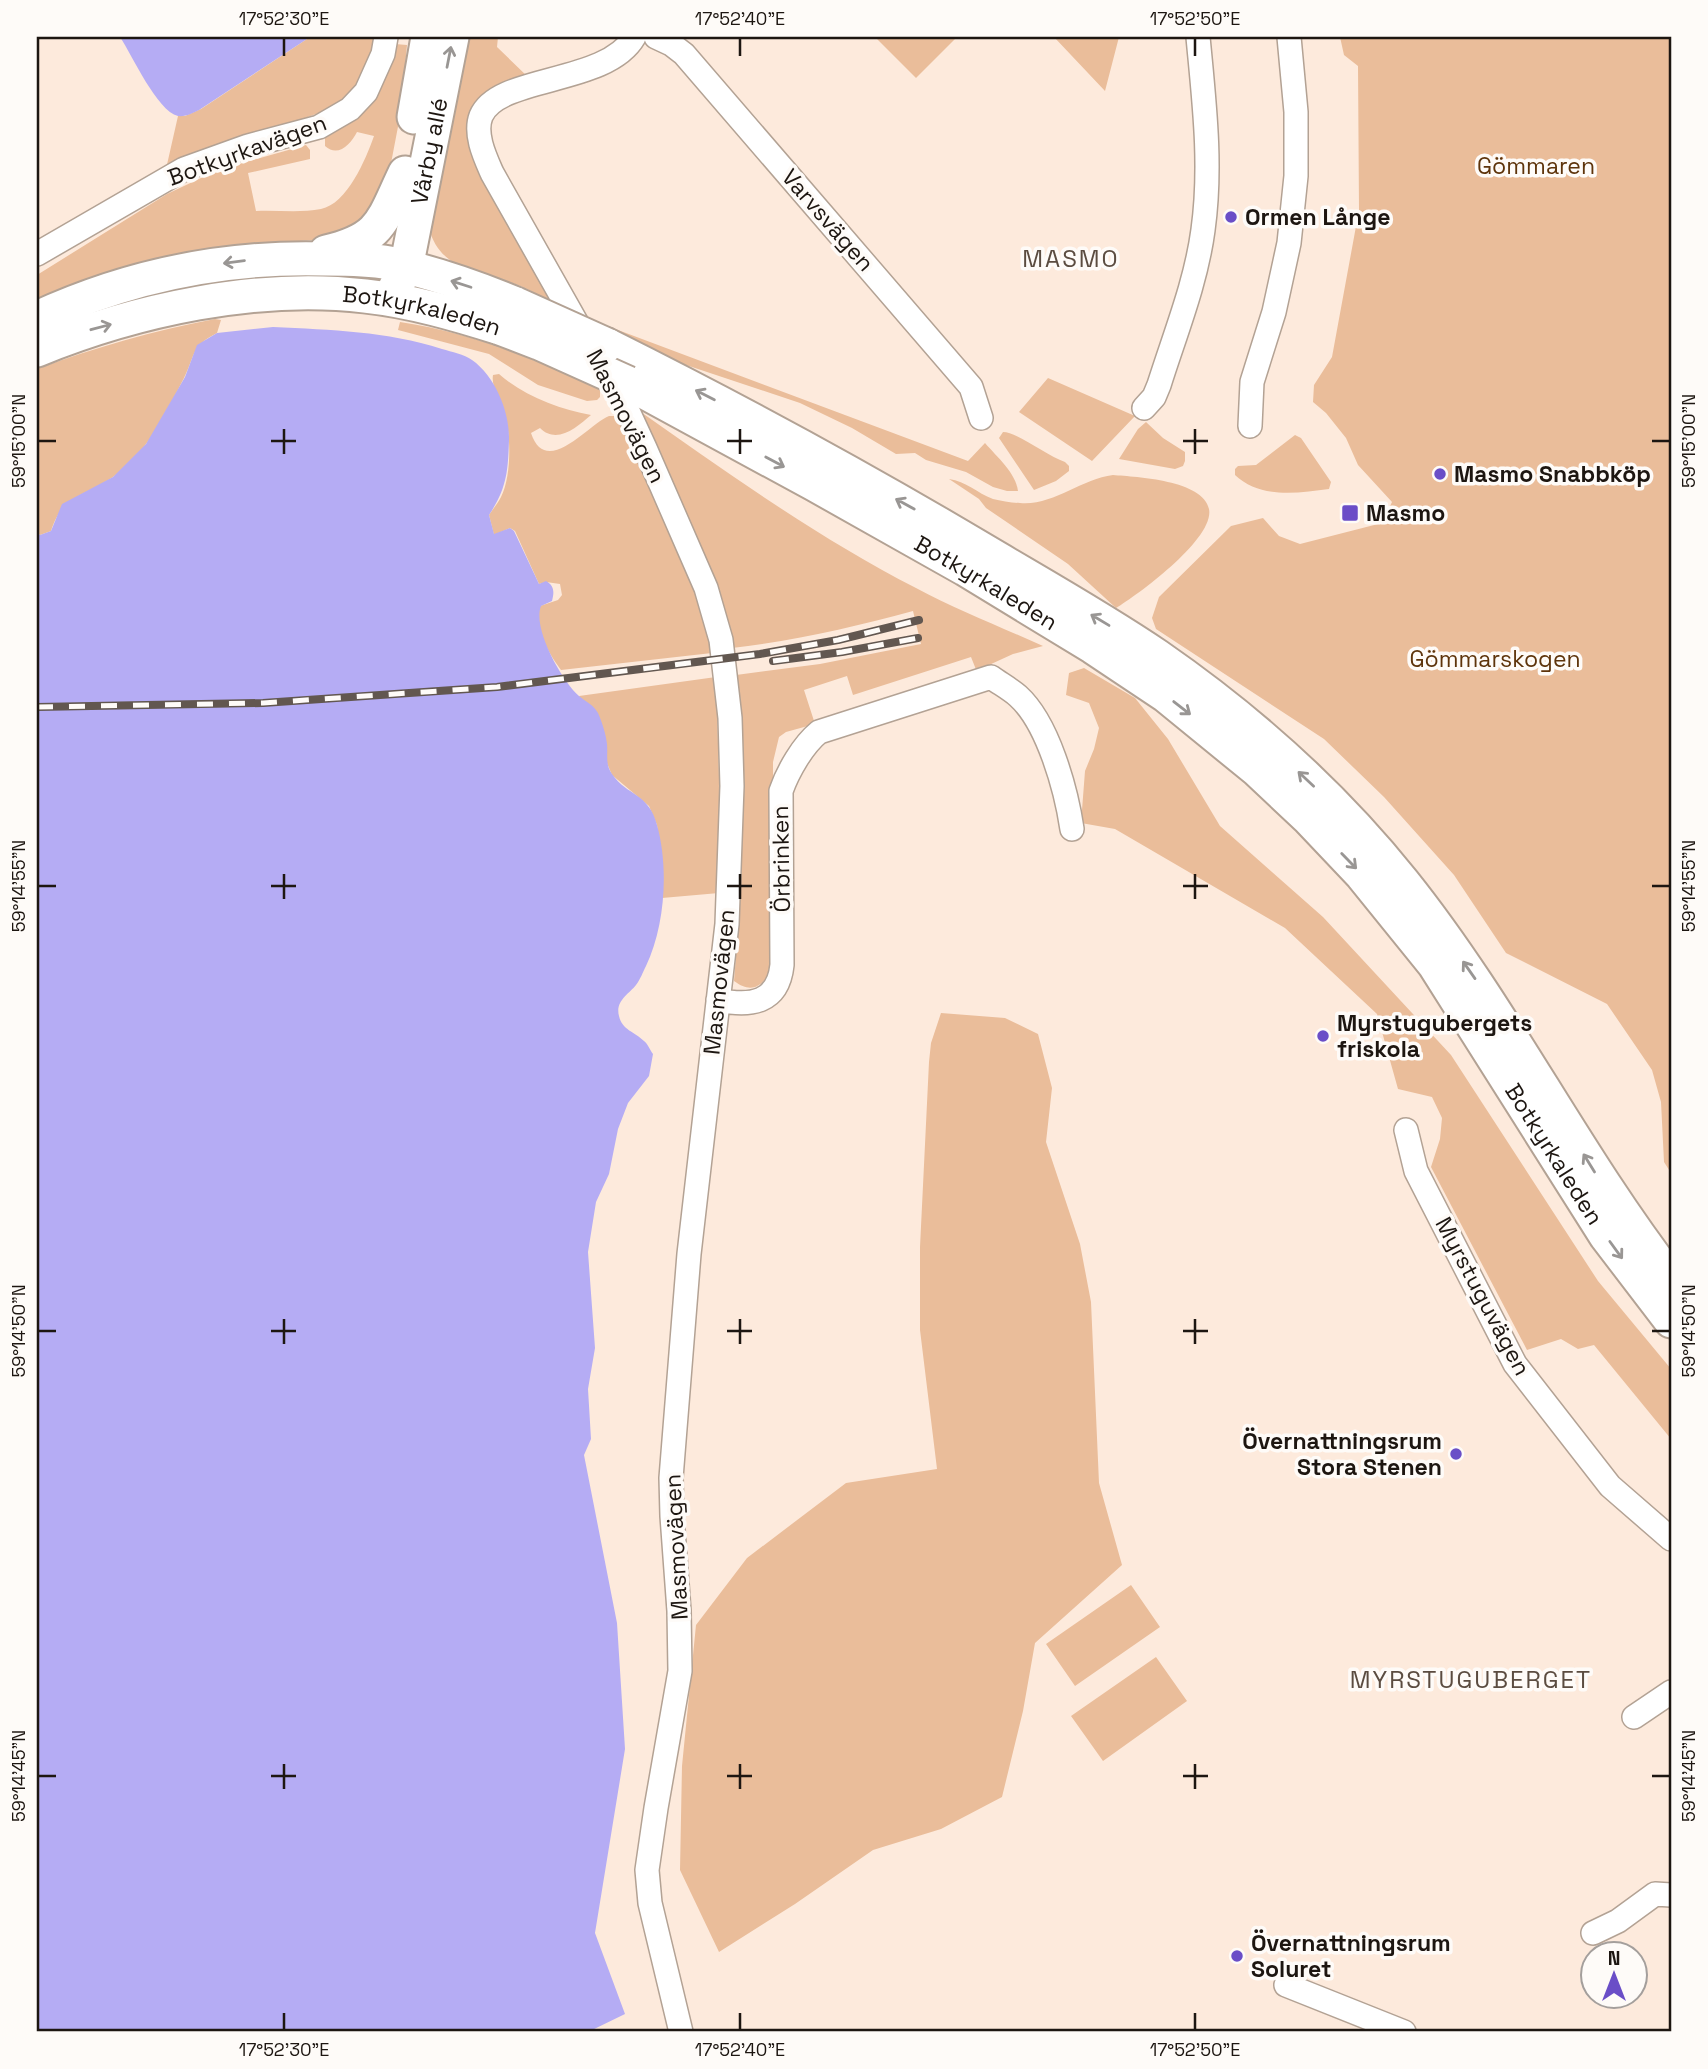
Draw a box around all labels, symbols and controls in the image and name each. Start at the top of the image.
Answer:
text: 17°52'30"E [239,7,329,30]
text: 17°52'40"E [695,7,785,30]
text: 17°52'50"E [1150,7,1240,30]
one-way arrow [442,46,456,69]
street label: Vårby allé [404,95,455,207]
street label: Botkyrkavägen [163,107,331,193]
park label: Gömmaren [1477,151,1595,181]
street label: Varvsvägen [775,162,881,278]
place label: Ormen Långe [1245,202,1390,232]
marker: Ormen Långe [1223,209,1239,225]
district label: MASMO [1022,243,1120,274]
one-way arrow [223,255,245,268]
one-way arrow [451,277,473,289]
street label: Botkyrkaleden [341,279,505,342]
one-way arrow [89,320,112,333]
street label: Masmovägen [579,344,673,488]
one-way arrow [695,388,716,401]
text: 59°15'00"N [7,394,30,488]
text: 59°15'00"N [1677,394,1700,488]
one-way arrow [764,456,784,470]
place label: Masmo Snabbköp [1454,459,1651,489]
marker: Masmo Snabbköp [1432,466,1448,482]
one-way arrow [895,497,915,511]
place label: Masmo [1366,498,1445,528]
marker: Masmo [1340,503,1360,523]
street label: Botkyrkaleden [909,529,1063,637]
one-way arrow [1091,613,1111,627]
park label: Gömmarskogen [1409,644,1581,674]
one-way arrow [1172,700,1190,715]
one-way arrow [1298,770,1315,787]
street label: Örbrinken [765,805,797,913]
text: 59°14'55"N [7,840,30,932]
text: 59°14'55"N [1677,840,1700,932]
one-way arrow [1341,852,1358,869]
street label: Masmovägen [696,908,742,1056]
one-way arrow [1462,961,1476,981]
place label: Myrstugubergets friskola [1337,1008,1532,1064]
marker: Myrstugubergets friskola [1315,1028,1331,1044]
street label: Botkyrkaleden [1498,1078,1610,1231]
one-way arrow [1582,1154,1596,1174]
street label: Myrstuguvägen [1429,1212,1537,1380]
one-way arrow [1609,1240,1623,1259]
text: 59°14'50"N [7,1284,30,1378]
text: 59°14'50"N [1677,1284,1700,1378]
place label: Övernattningsrum Stora Stenen [1242,1426,1442,1482]
marker: Övernattningsrum Stora Stenen [1448,1446,1464,1462]
street label: Masmovägen [657,1473,695,1621]
district label: MYRSTUGUBERGET [1350,1664,1592,1695]
text: 59°14'45"N [7,1730,30,1822]
text: 59°14'45"N [1677,1730,1700,1822]
place label: Övernattningsrum Soluret [1251,1928,1451,1984]
north arrow [1578,1940,1648,2010]
text: N [1608,1946,1620,1971]
marker: Övernattningsrum Soluret [1229,1948,1245,1964]
text: 17°52'30"E [239,2038,329,2061]
text: 17°52'40"E [695,2038,785,2061]
text: 17°52'50"E [1150,2038,1240,2061]

